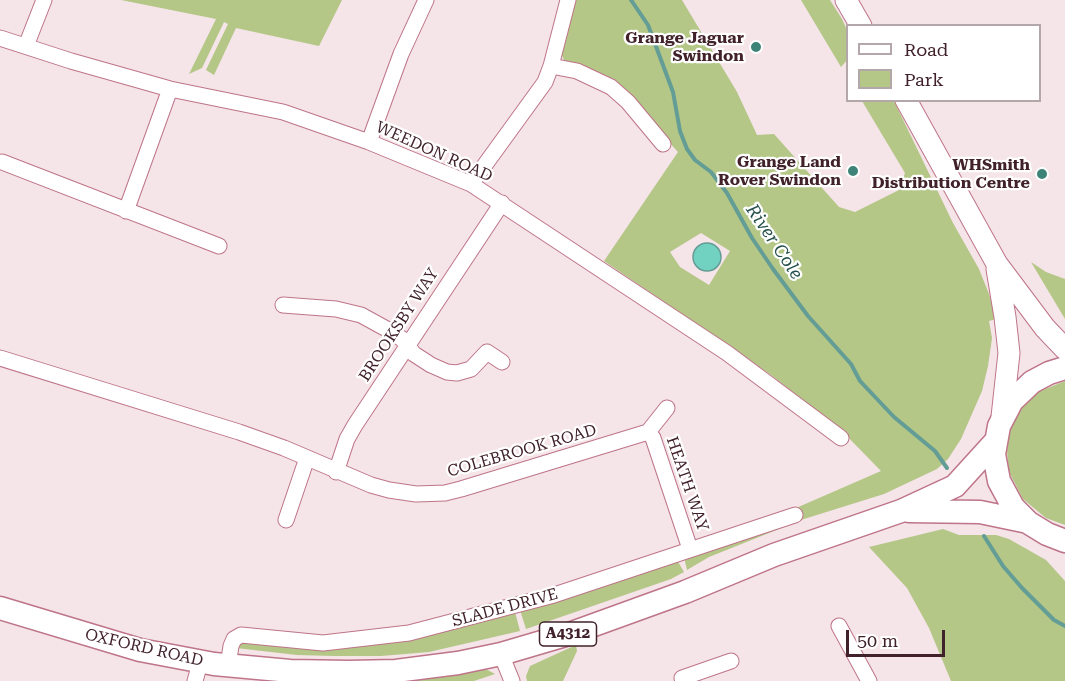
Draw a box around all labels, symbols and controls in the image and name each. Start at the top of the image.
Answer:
legend [846,24,1041,102]
place label: Grange Jaguar Swindon [625,28,744,66]
text: Road [904,39,948,60]
marker: Grange Jaguar Swindon [749,40,763,54]
text: Park [904,69,944,90]
street label: WEEDON ROAD [373,118,495,186]
place label: Grange Land Rover Swindon [718,152,841,190]
place label: WHSmith Distribution Centre [872,155,1030,193]
marker: Grange Land Rover Swindon [846,164,860,178]
marker: WHSmith Distribution Centre [1035,167,1049,181]
water label: River Cole [741,200,807,284]
street label: BROOKSBY WAY [355,265,443,385]
street label: COLEBROOK ROAD [445,421,599,481]
street label: HEATH WAY [662,434,712,534]
street label: SLADE DRIVE [450,585,560,631]
scale bar [849,618,948,656]
road number: A4312 [540,622,596,646]
street label: OXFORD ROAD [83,625,205,671]
text: 50 m [857,630,898,651]

